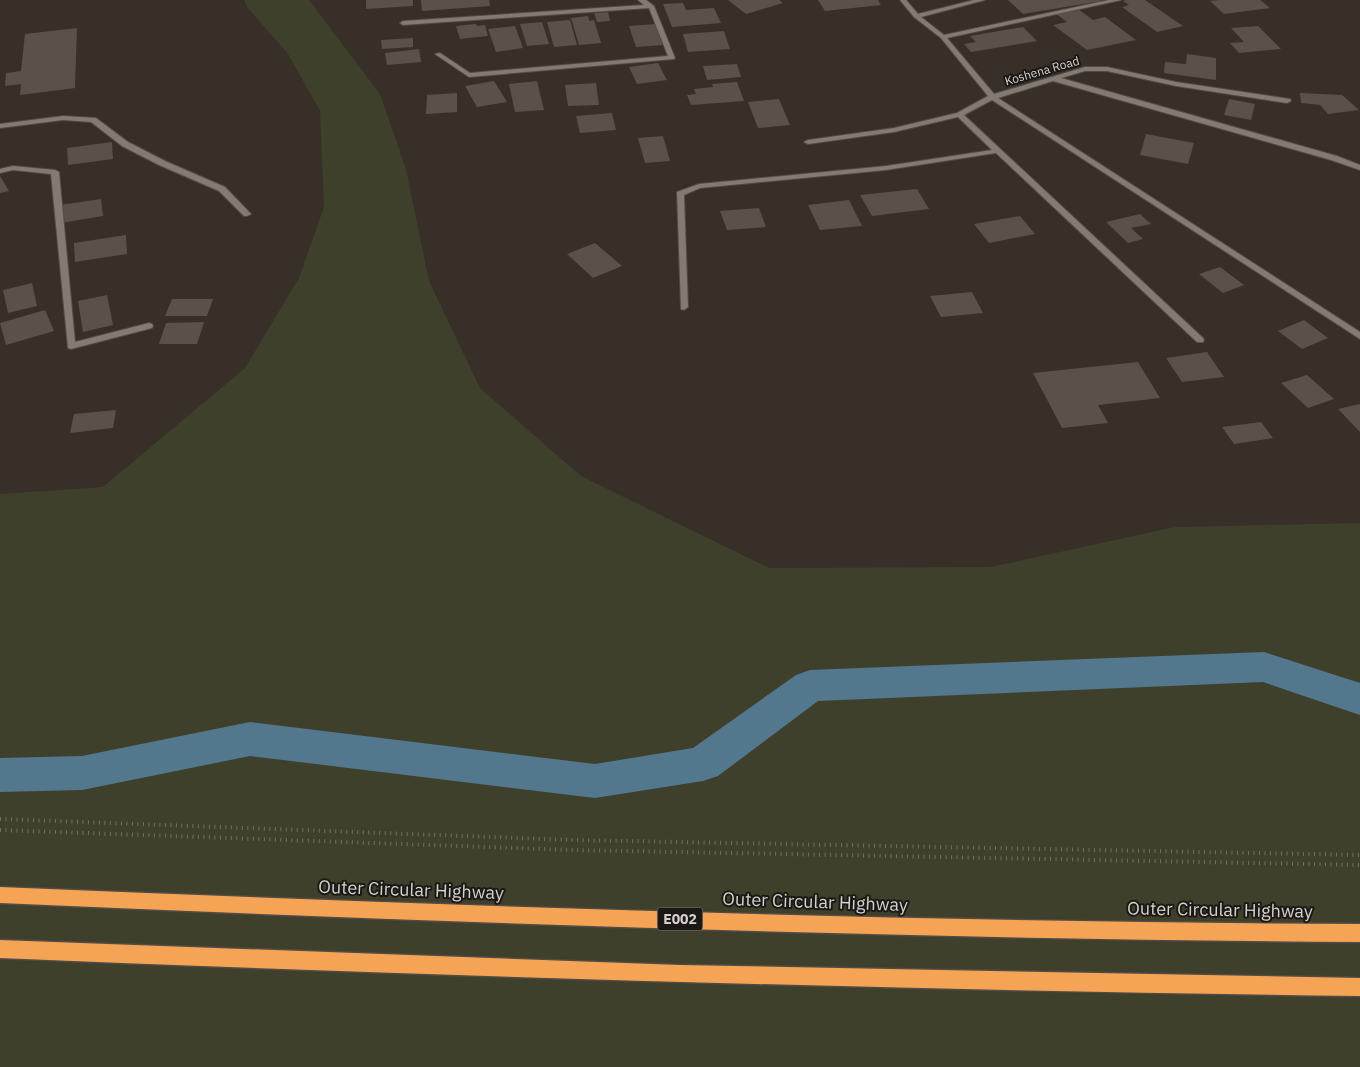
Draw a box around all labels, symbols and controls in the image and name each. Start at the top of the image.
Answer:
street label: Koshena Road [1003,53,1081,88]
street label: Outer Circular Highway [318,875,504,904]
street label: Outer Circular Highway [722,887,908,916]
street label: Outer Circular Highway [1127,896,1313,923]
road number: E002 [658,908,702,931]

